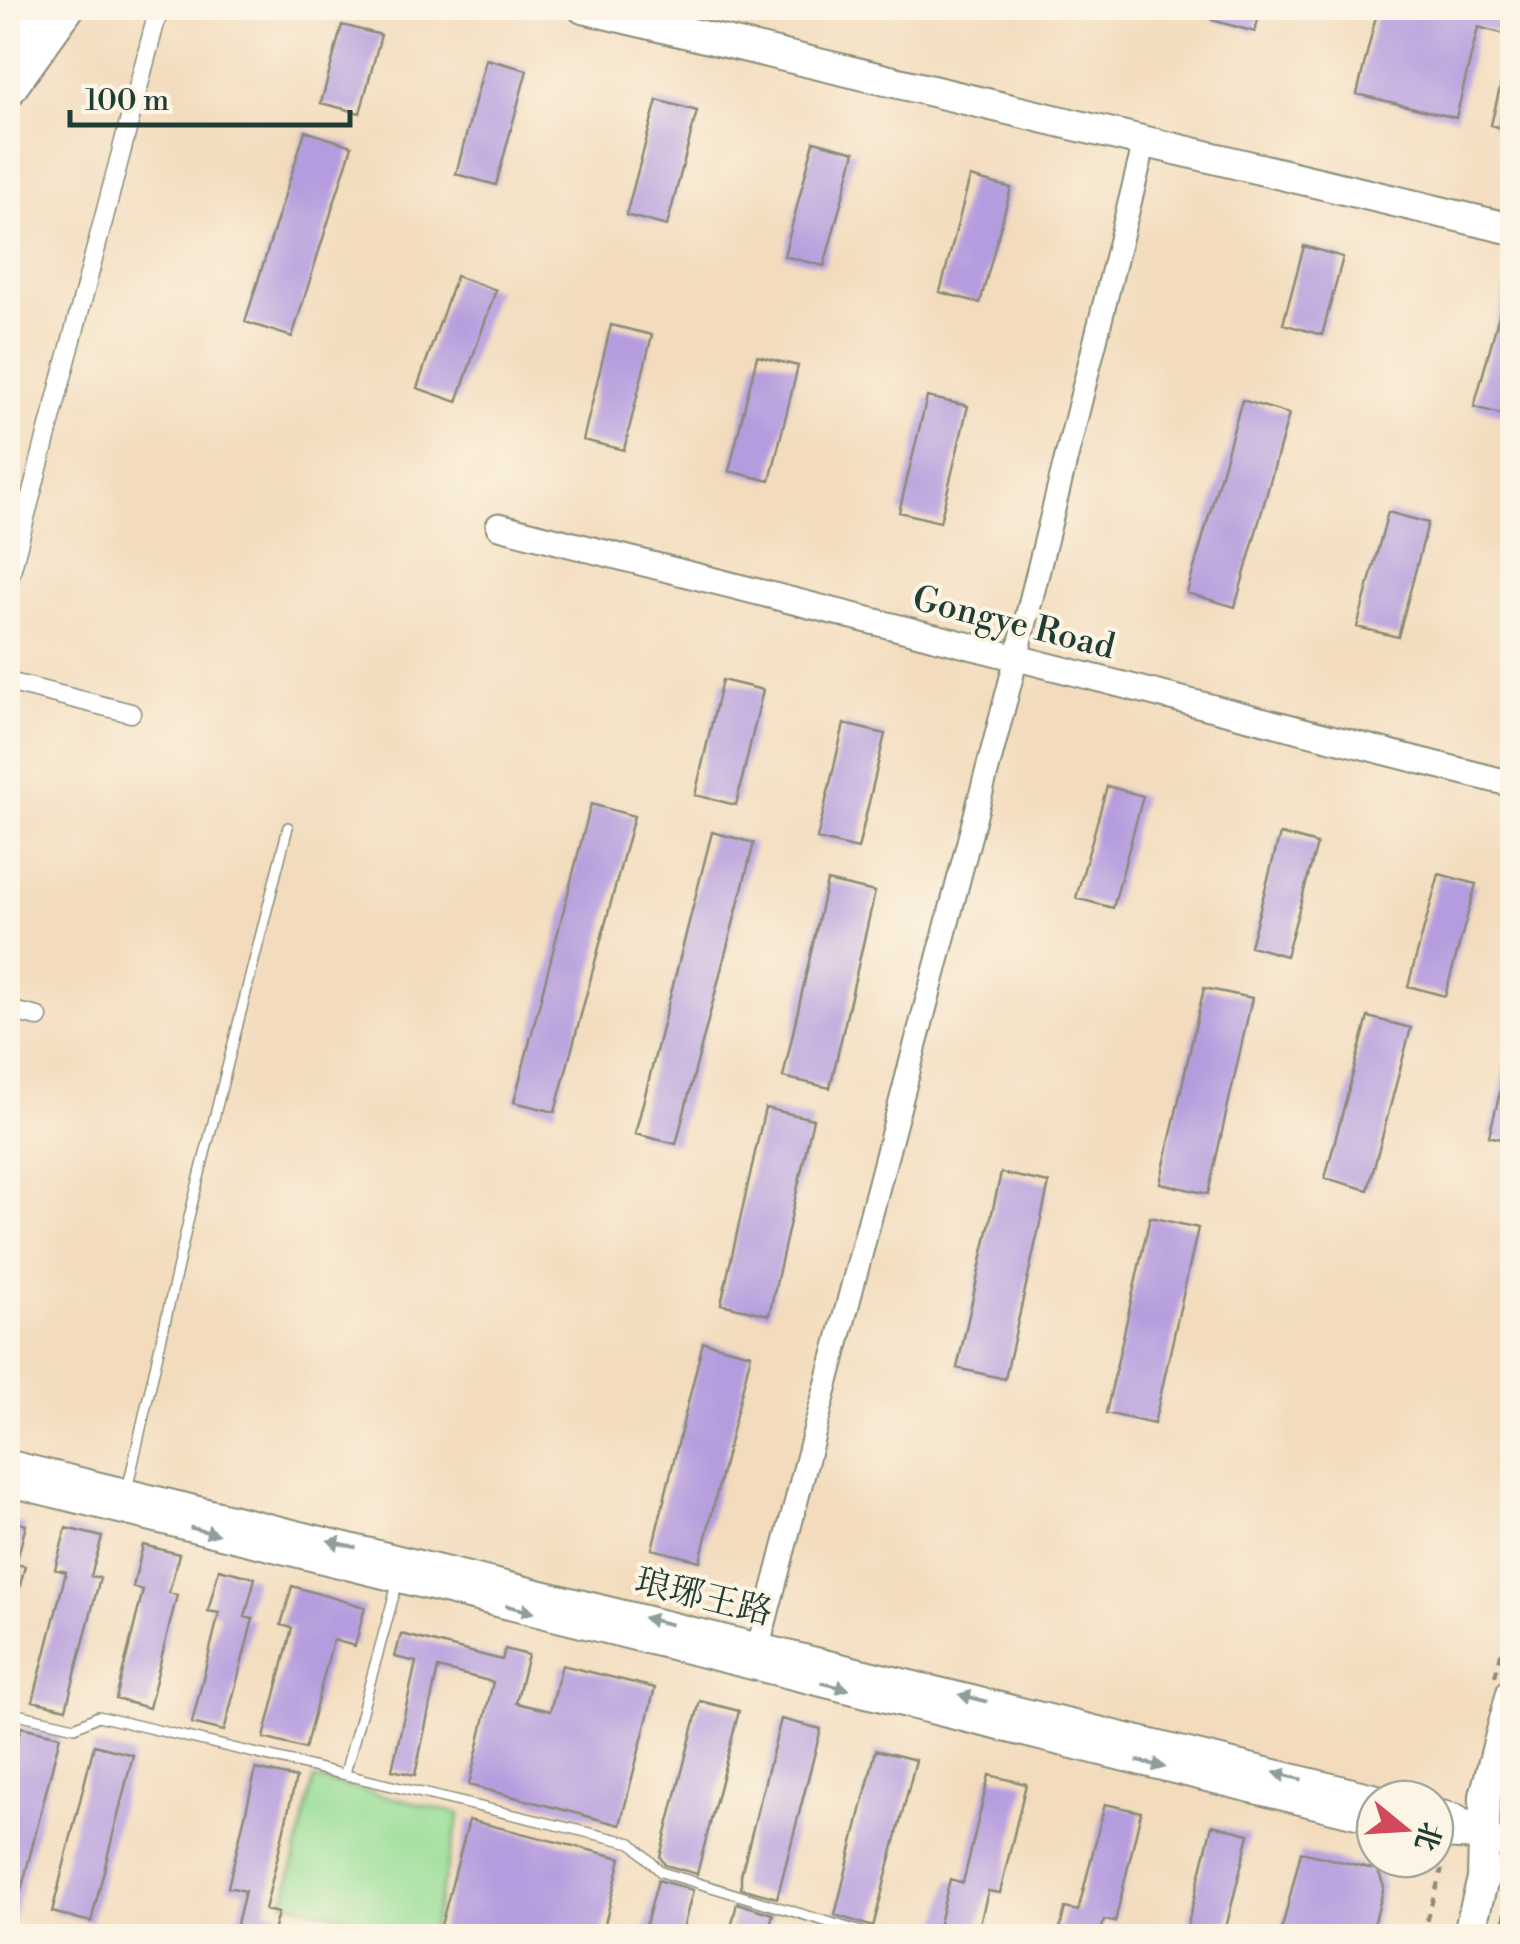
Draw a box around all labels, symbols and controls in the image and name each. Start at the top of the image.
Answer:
scale bar [70,65,350,127]
text: 100 m [85,82,169,120]
street label: Gongye Road [908,578,1119,669]
one-way arrow [189,1524,220,1539]
one-way arrow [326,1536,357,1551]
street label: 琅琊王路 [631,1560,777,1635]
one-way arrow [505,1601,536,1617]
one-way arrow [641,1613,672,1628]
one-way arrow [820,1679,851,1695]
one-way arrow [957,1690,988,1706]
one-way arrow [1136,1757,1167,1773]
one-way arrow [1273,1768,1304,1783]
north arrow [1355,1779,1455,1879]
text: 北 [1406,1818,1448,1855]

